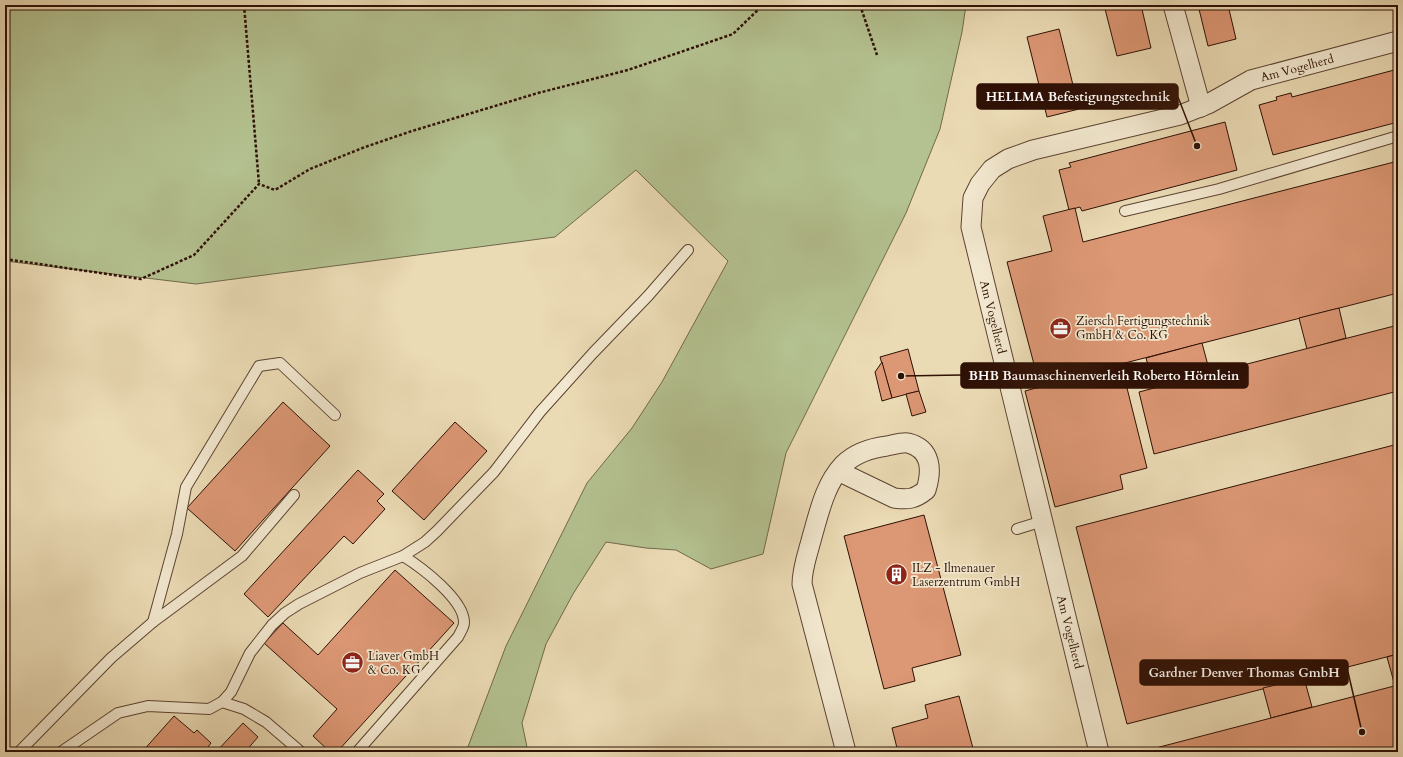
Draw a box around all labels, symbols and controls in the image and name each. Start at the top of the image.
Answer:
street label: Am Vogelherd [1259,50,1336,85]
callout: HELLMA Befestigungstechnik [977,84,1178,109]
text: HELLMA Befestigungstechnik [986,88,1171,106]
street label: Am Vogelherd [976,279,1010,356]
place label: Ziersch Fertigungstechnik GmbH & Co. KG [1076,313,1210,343]
office icon: Ziersch Fertigungstechnik GmbH & Co. KG [1048,315,1074,341]
callout: BHB Baumaschinenverleih Roberto Hörnlein [961,363,1248,388]
text: BHB Baumaschinenverleih Roberto Hörnlein [969,367,1240,385]
place label: ILZ - Ilmenauer Laserzentrum GmbH [912,560,1020,590]
building icon: ILZ - Ilmenauer Laserzentrum GmbH [884,562,910,588]
street label: Am Vogelherd [1053,594,1087,671]
place label: Liaver GmbH & Co. KG [368,648,439,678]
office icon: Liaver GmbH & Co. KG [339,650,365,676]
callout: Gardner Denver Thomas GmbH [1140,660,1348,685]
text: Gardner Denver Thomas GmbH [1148,664,1340,682]

